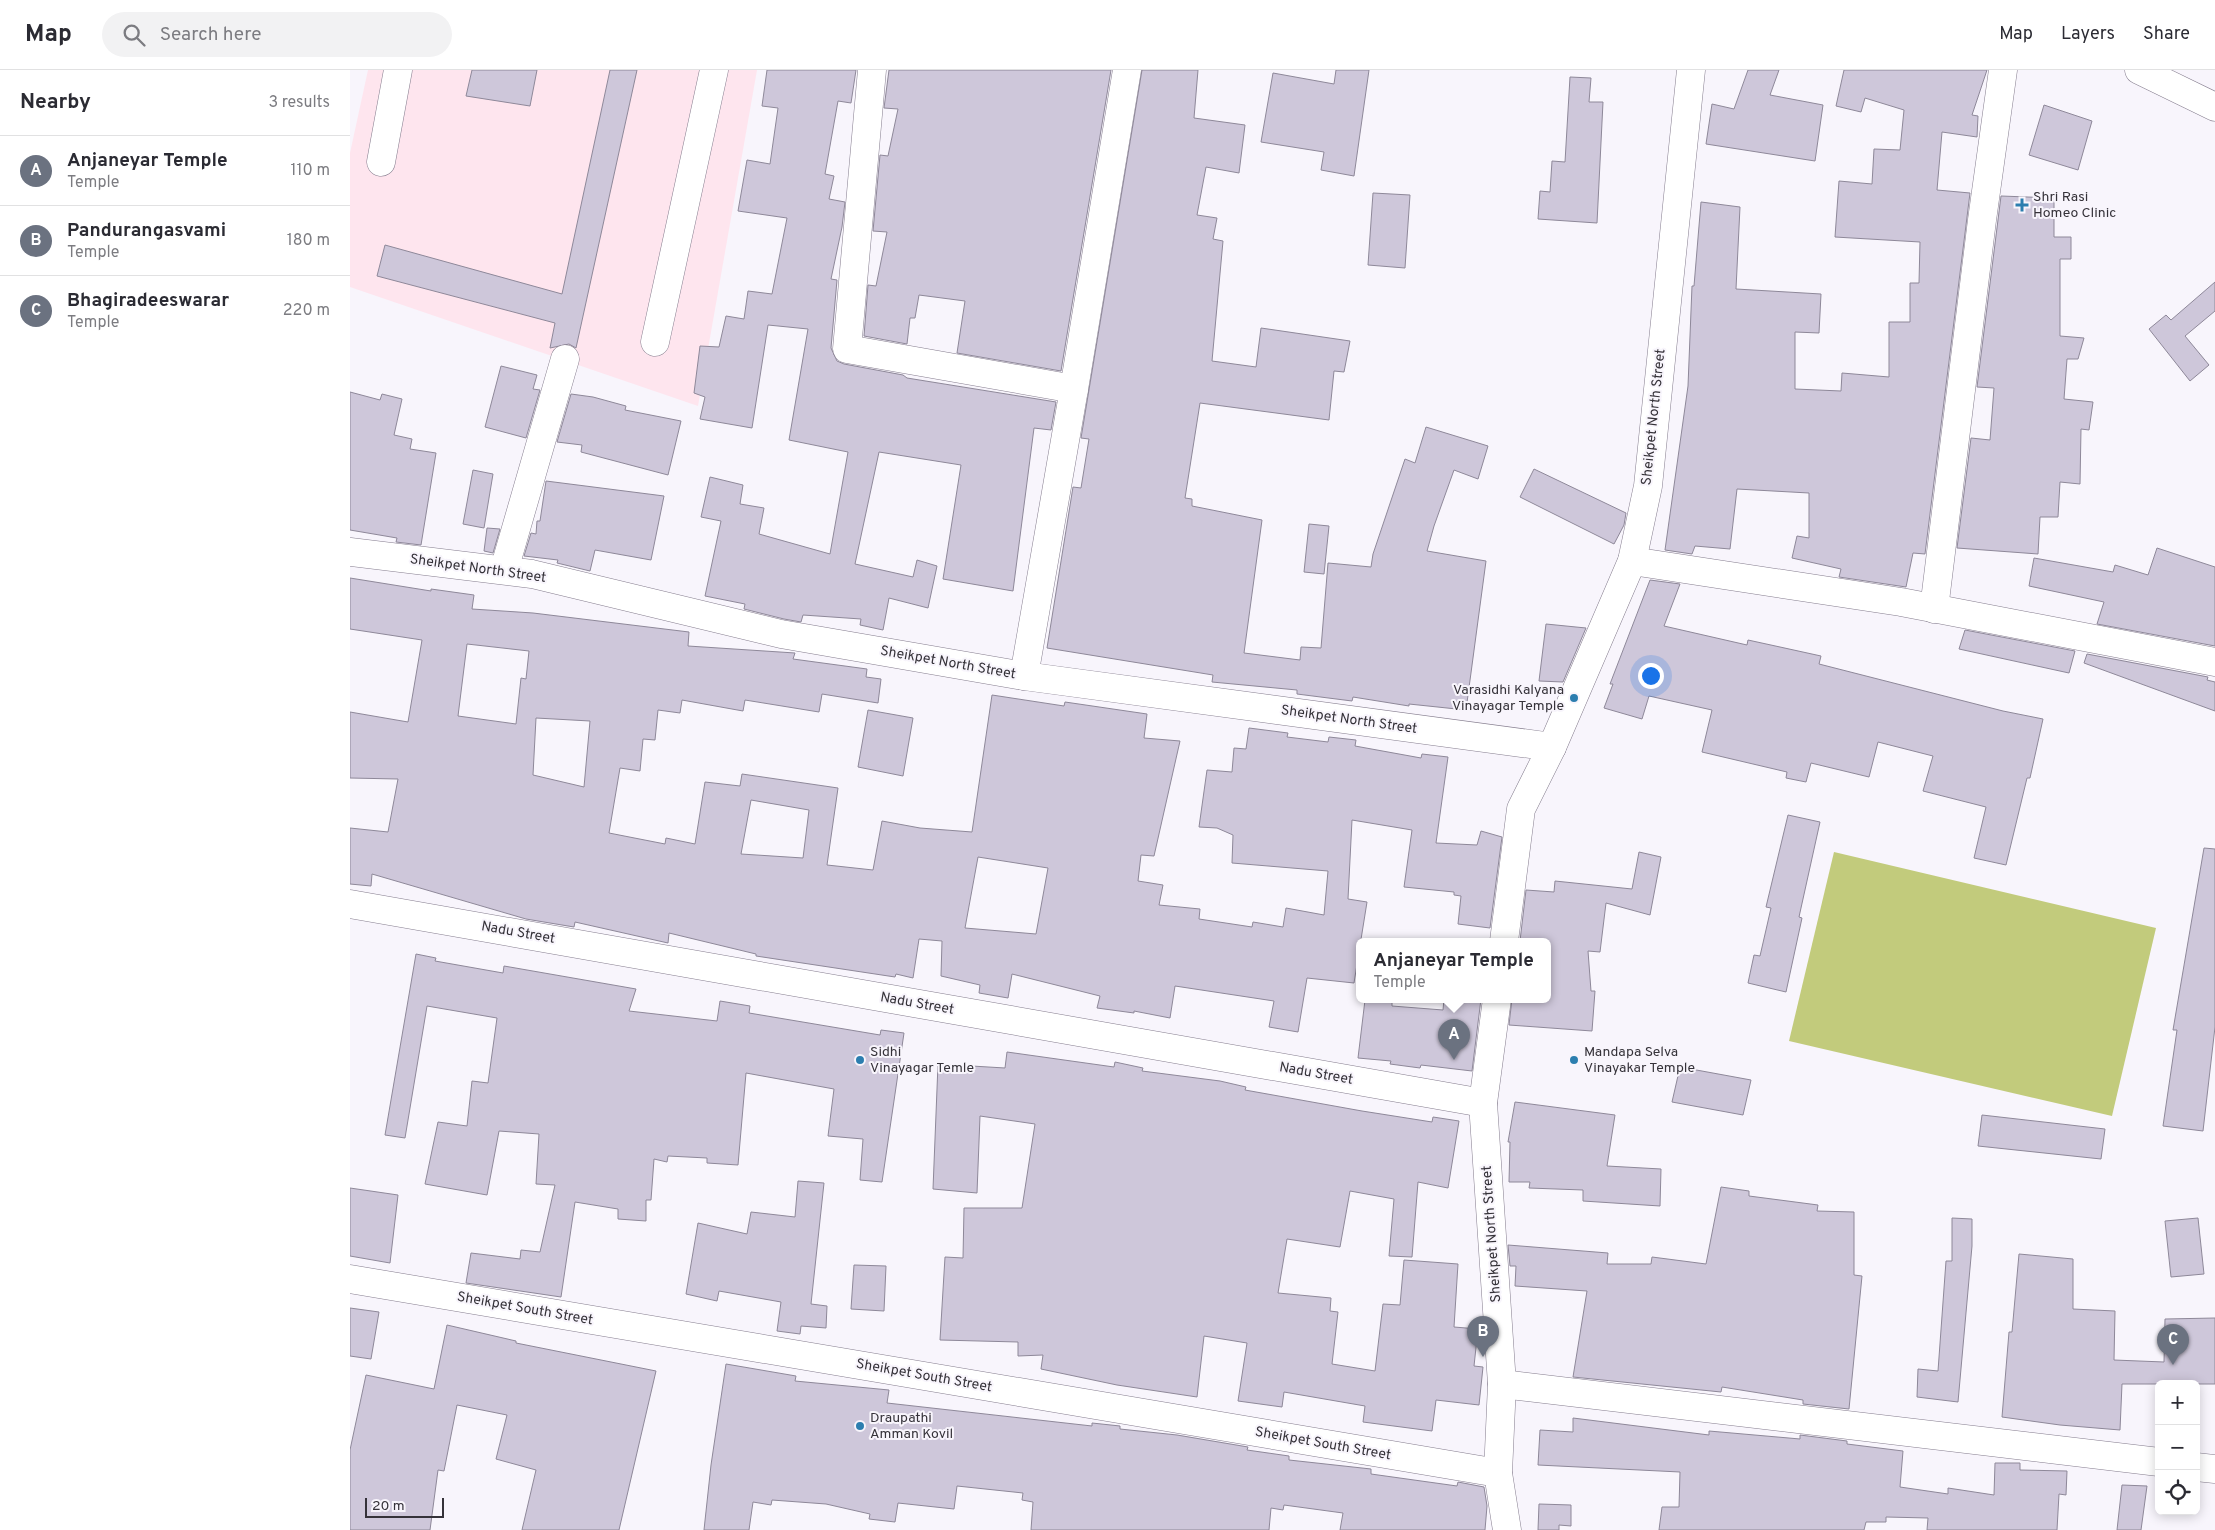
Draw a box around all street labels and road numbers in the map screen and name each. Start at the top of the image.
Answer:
street label: Sheikpet North Street [1638,348,1670,486]
street label: Sheikpet North Street [409,551,547,587]
street label: Sheikpet North Street [879,643,1017,683]
street label: Sheikpet North Street [1280,702,1418,738]
street label: Nadu Street [480,918,556,948]
street label: Nadu Street [879,989,955,1019]
street label: Nadu Street [1278,1059,1354,1089]
street label: Sheikpet North Street [1479,1165,1505,1303]
street label: Sheikpet South Street [456,1289,594,1329]
street label: Sheikpet South Street [855,1356,993,1396]
street label: Sheikpet South Street [1254,1424,1392,1464]

